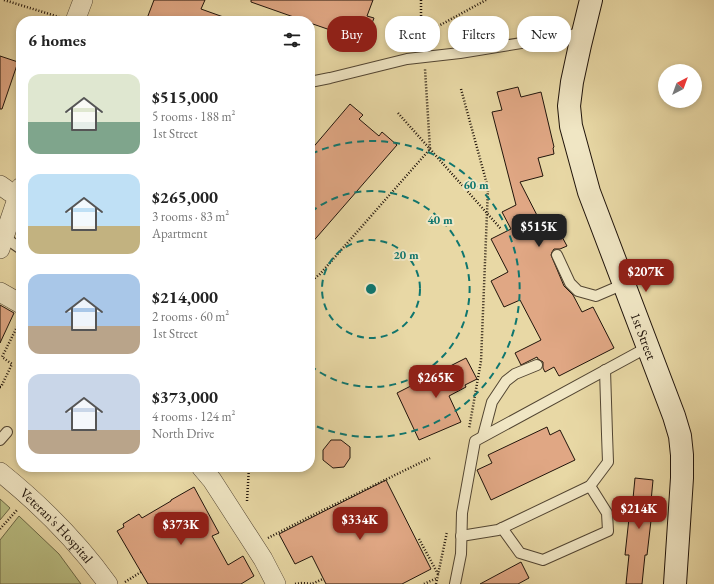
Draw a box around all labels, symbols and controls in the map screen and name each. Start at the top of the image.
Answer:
chip: Buy [327,16,377,52]
chip: Rent [385,16,440,52]
chip: Filters [448,16,509,52]
chip: New [517,16,571,52]
text: 6 homes [28,29,86,51]
icon: filters [281,29,303,51]
north arrow [658,64,702,108]
map controls [658,64,702,108]
text: $515,000 [152,86,218,108]
icon: home [60,90,108,138]
text: 5 rooms · 188 m² [152,108,236,125]
text: 1st Street [152,125,198,142]
text: 60 m [463,177,489,193]
text: $265,000 [152,186,218,208]
icon: home [60,190,108,238]
text: 3 rooms · 83 m² [152,208,229,225]
text: 40 m [427,212,453,228]
pin: $515K [511,214,567,248]
text: $515K [521,218,557,235]
text: Apartment [152,225,207,242]
text: 20 m [393,247,419,263]
pin: $207K [618,259,674,293]
text: $207K [628,263,664,280]
centre of rings [364,282,378,296]
text: $214,000 [152,286,218,308]
icon: home [60,290,108,338]
text: 2 rooms · 60 m² [152,308,229,325]
street label: 1st Street [627,310,661,363]
text: 1st Street [152,325,198,342]
pin: $265K [408,365,464,399]
text: $265K [418,369,454,386]
text: $373,000 [152,386,218,408]
icon: home [60,390,108,438]
text: 4 rooms · 124 m² [152,408,236,425]
text: North Drive [152,425,214,442]
street label: Veteran's Hospital [16,484,98,567]
pin: $214K [611,496,667,530]
text: $214K [621,500,657,517]
pin: $334K [332,507,388,541]
text: $334K [342,511,378,528]
pin: $373K [153,512,209,546]
text: $373K [163,516,199,533]

